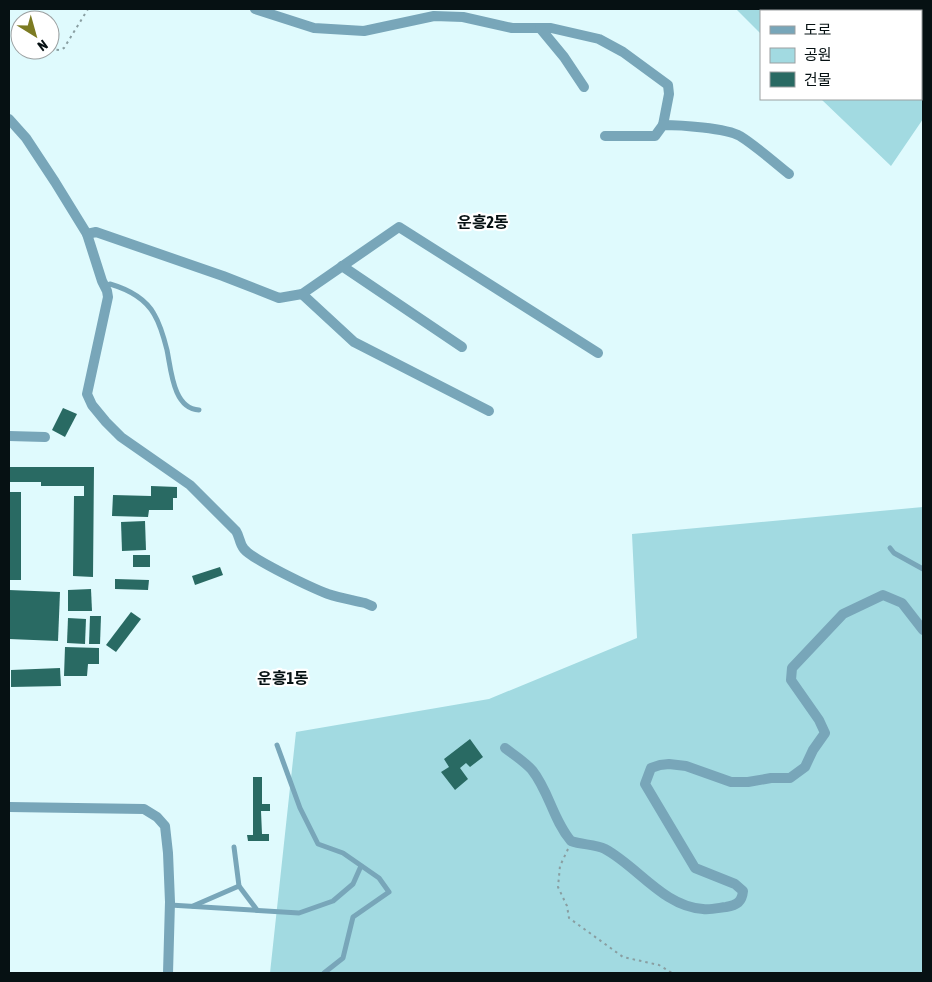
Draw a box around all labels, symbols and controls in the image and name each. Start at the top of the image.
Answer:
north arrow [10,10,60,60]
legend [760,10,922,100]
text: 도로 [804,21,832,38]
text: N [35,37,51,54]
text: 공원 [804,46,832,63]
text: 건물 [804,71,832,88]
district label: 운흥2동 [457,213,509,231]
district label: 운흥1동 [257,669,309,687]

